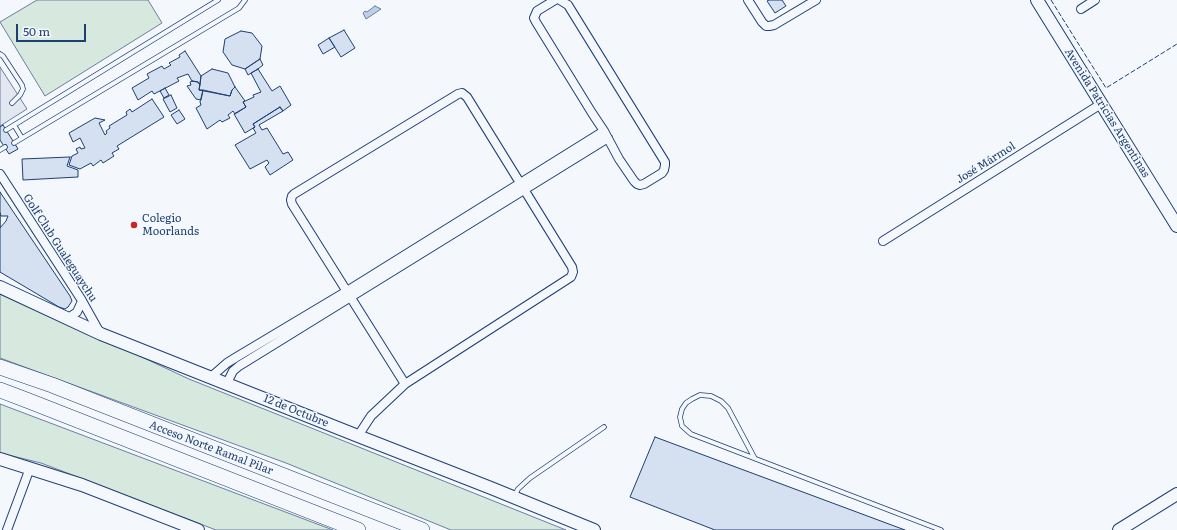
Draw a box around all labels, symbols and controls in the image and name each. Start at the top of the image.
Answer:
scale bar [18,16,88,42]
text: 50 m [23,22,50,40]
street label: Avenida Patricias Argentinas [1062,46,1152,180]
street label: José Mármol [954,140,1018,186]
street label: Golf Club Gualeguaychu [20,192,100,304]
place label: Colegio Moorlands [142,212,199,238]
marker: Colegio Moorlands [129,220,139,230]
street label: 12 de Octubre [261,392,331,430]
street label: Acceso Norte Ramal Pilar [147,418,275,478]

